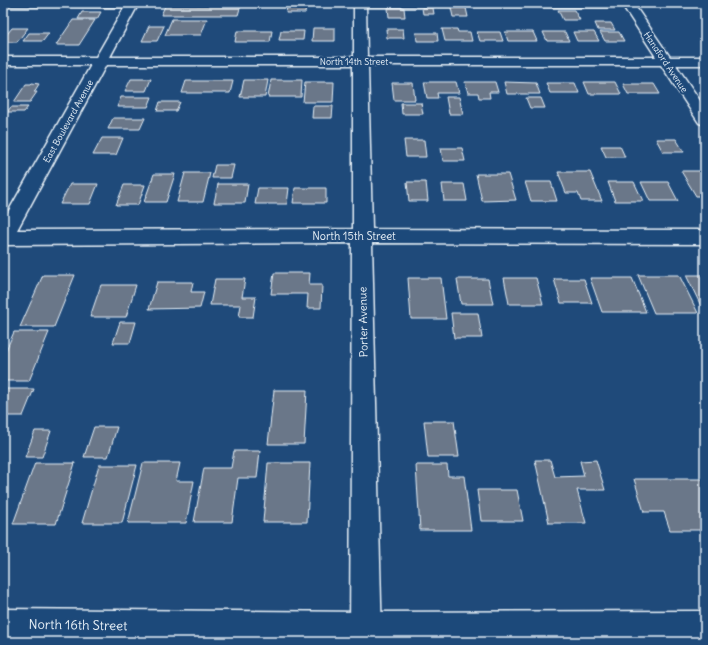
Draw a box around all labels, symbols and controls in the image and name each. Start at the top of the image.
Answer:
street label: Hanaford Avenue [642,29,690,95]
street label: North 14th Street [320,56,388,67]
street label: East Boulevard Avenue [41,77,95,164]
street label: North 15th Street [312,229,396,243]
street label: Porter Avenue [355,287,371,357]
street label: North 16th Street [28,616,128,634]

